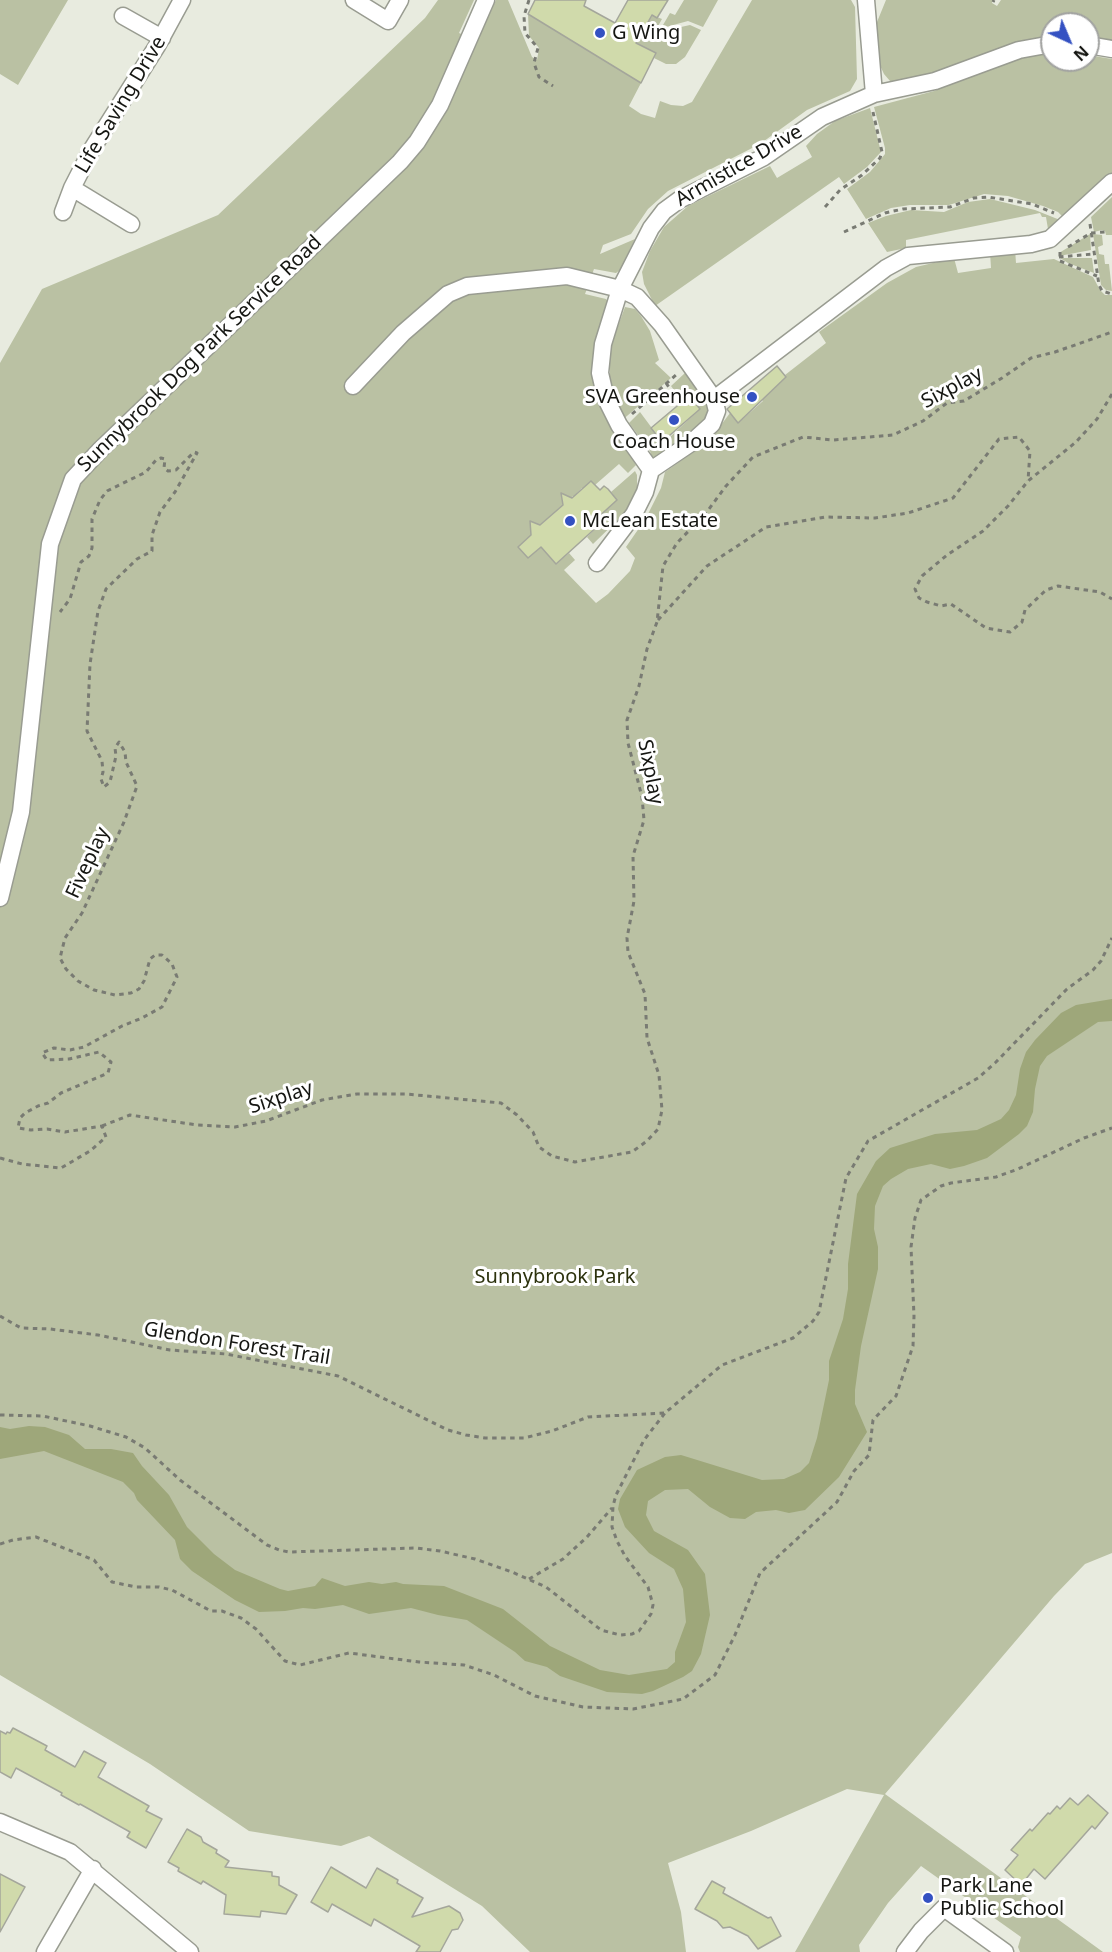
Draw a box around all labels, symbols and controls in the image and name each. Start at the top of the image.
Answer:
north arrow [1040,12,1100,72]
place label: G Wing [612,21,680,45]
marker: G Wing [593,26,607,40]
street label: Life Saving Drive [71,32,171,178]
text: N [1069,41,1093,66]
street label: Armistice Drive [671,120,807,212]
street label: Sunnybrook Dog Park Service Road [73,231,327,477]
street label: Sixplay [917,362,987,414]
place label: SVA Greenhouse [585,385,740,409]
marker: SVA Greenhouse [745,390,759,404]
marker: Coach House [667,413,681,427]
place label: Coach House [612,430,736,454]
place label: McLean Estate [582,509,718,533]
marker: McLean Estate [563,514,577,528]
street label: Sixplay [632,738,668,806]
street label: Fiveplay [61,824,115,902]
street label: Sixplay [246,1076,316,1120]
park label: Sunnybrook Park [475,1265,635,1289]
street label: Glendon Forest Trail [142,1317,332,1371]
place label: Park Lane Public School [940,1874,1064,1921]
marker: Park Lane Public School [921,1891,935,1905]

